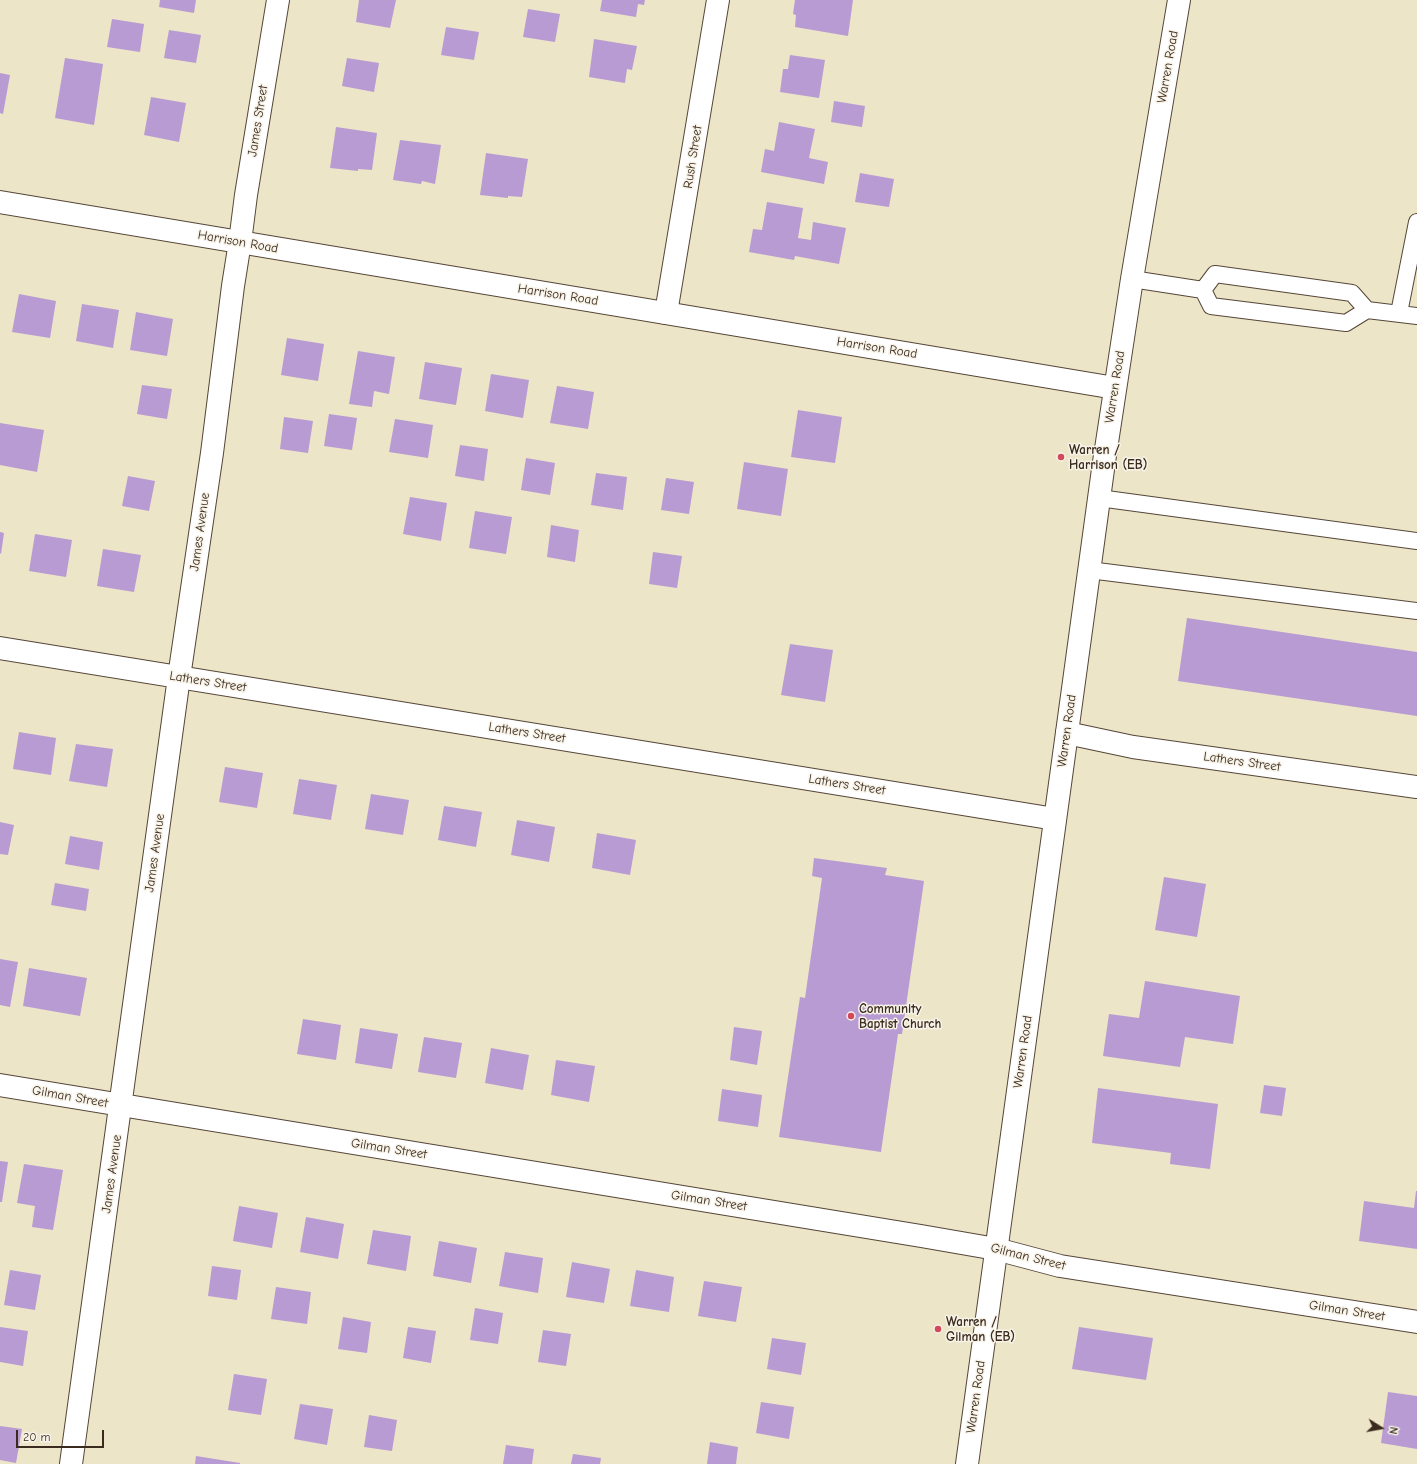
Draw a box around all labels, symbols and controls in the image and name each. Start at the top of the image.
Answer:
street label: Warren Road [1154,30,1182,104]
street label: James Street [245,84,271,158]
street label: Rush Street [680,124,706,190]
street label: Harrison Road [197,227,279,257]
street label: Harrison Road [517,281,599,309]
street label: Harrison Road [836,334,918,362]
street label: Warren Road [1102,350,1128,424]
place label: Warren / Harrison (EB) [1069,442,1147,473]
marker: Warren / Harrison (EB) [1056,452,1066,462]
street label: James Avenue [187,492,213,572]
street label: Lathers Street [168,668,248,696]
street label: Warren Road [1054,694,1080,768]
street label: Lathers Street [487,719,567,747]
street label: Lathers Street [1202,749,1282,775]
street label: Lathers Street [807,771,887,799]
street label: James Avenue [142,813,168,893]
place label: Community Baptist Church [859,1001,941,1032]
marker: Community Baptist Church [846,1011,856,1021]
street label: Warren Road [1010,1015,1036,1089]
street label: Gilman Street [31,1083,109,1111]
street label: James Avenue [99,1134,125,1214]
street label: Gilman Street [350,1135,428,1163]
street label: Gilman Street [670,1187,748,1215]
street label: Gilman Street [989,1240,1067,1274]
street label: Gilman Street [1308,1297,1386,1325]
place label: Warren / Gilman (EB) [946,1314,1015,1345]
marker: Warren / Gilman (EB) [933,1324,943,1334]
street label: Warren Road [963,1360,989,1434]
north arrow [1361,1408,1401,1448]
scale bar [18,1422,106,1448]
text: N [1386,1426,1400,1435]
text: 20 m [23,1430,51,1444]

